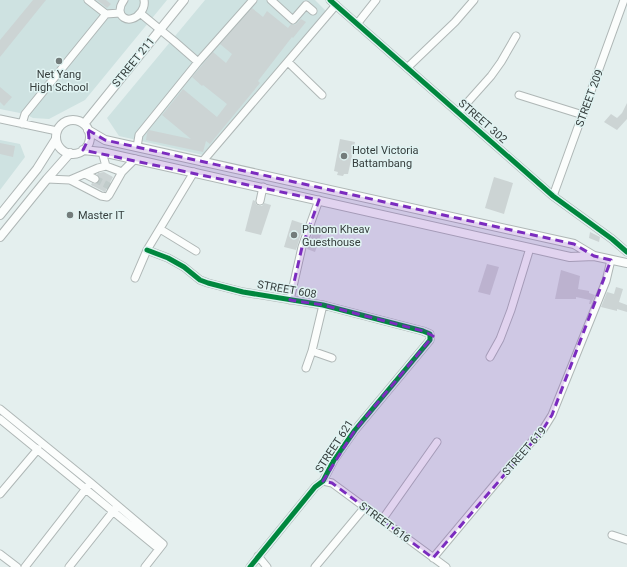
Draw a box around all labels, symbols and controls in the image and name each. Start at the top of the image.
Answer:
street label: STREET 211 [109,35,157,90]
marker: Net Yang High School [54,56,64,66]
place label: Net Yang High School [29,68,89,94]
street label: STREET 209 [573,68,606,129]
street label: STREET 302 [456,97,510,146]
place label: Hotel Victoria Battambang [352,144,419,170]
marker: Hotel Victoria Battambang [339,151,349,161]
place label: Master IT [78,209,125,222]
marker: Master IT [65,210,75,220]
place label: Phnom Kheav Guesthouse [302,223,370,249]
marker: Phnom Kheav Guesthouse [289,230,299,240]
street label: STREET 608 [256,278,318,301]
street label: STREET 621 [313,418,356,475]
street label: STREET 619 [500,424,549,478]
street label: STREET 616 [357,499,413,545]

